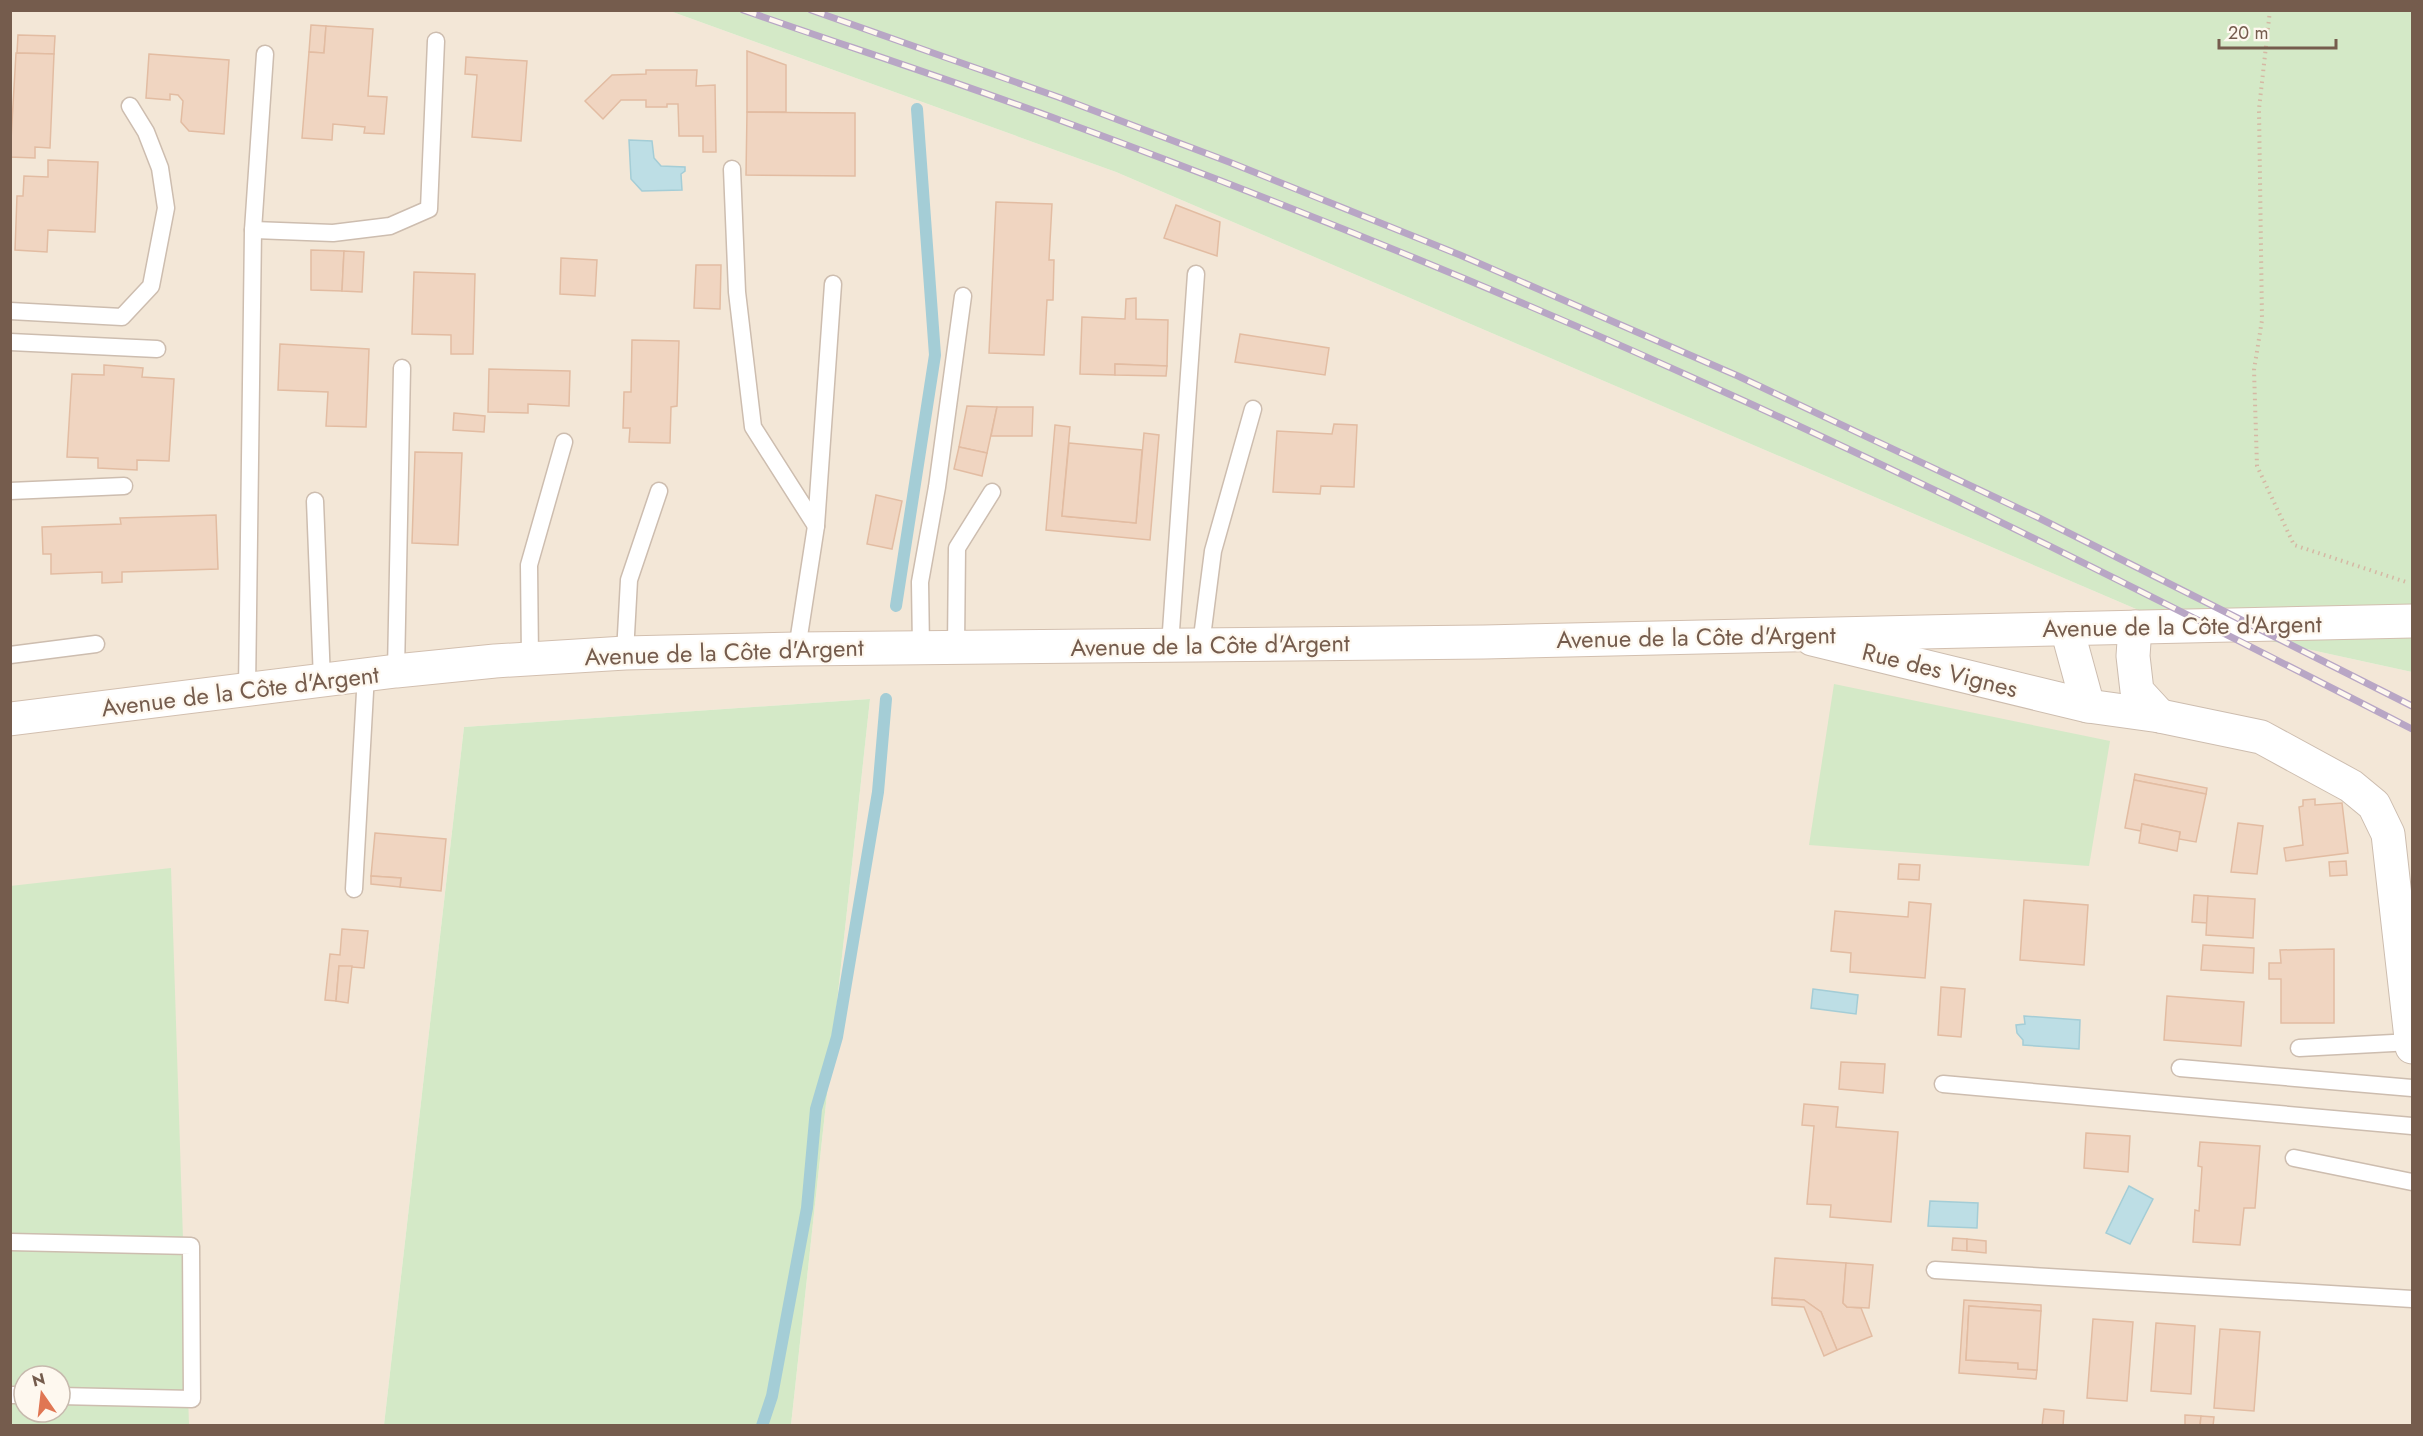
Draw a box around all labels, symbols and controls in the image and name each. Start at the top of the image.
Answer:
scale bar [2219,12,2336,50]
text: 20 m [2228,20,2268,46]
street label: Avenue de la Côte d'Argent [2042,606,2322,646]
street label: Avenue de la Côte d'Argent [1556,617,1836,657]
street label: Avenue de la Côte d'Argent [1070,625,1350,665]
street label: Avenue de la Côte d'Argent [584,630,864,674]
street label: Rue des Vignes [1859,634,2021,706]
street label: Avenue de la Côte d'Argent [99,657,381,725]
north arrow [12,1364,72,1424]
text: N [30,1367,47,1393]

